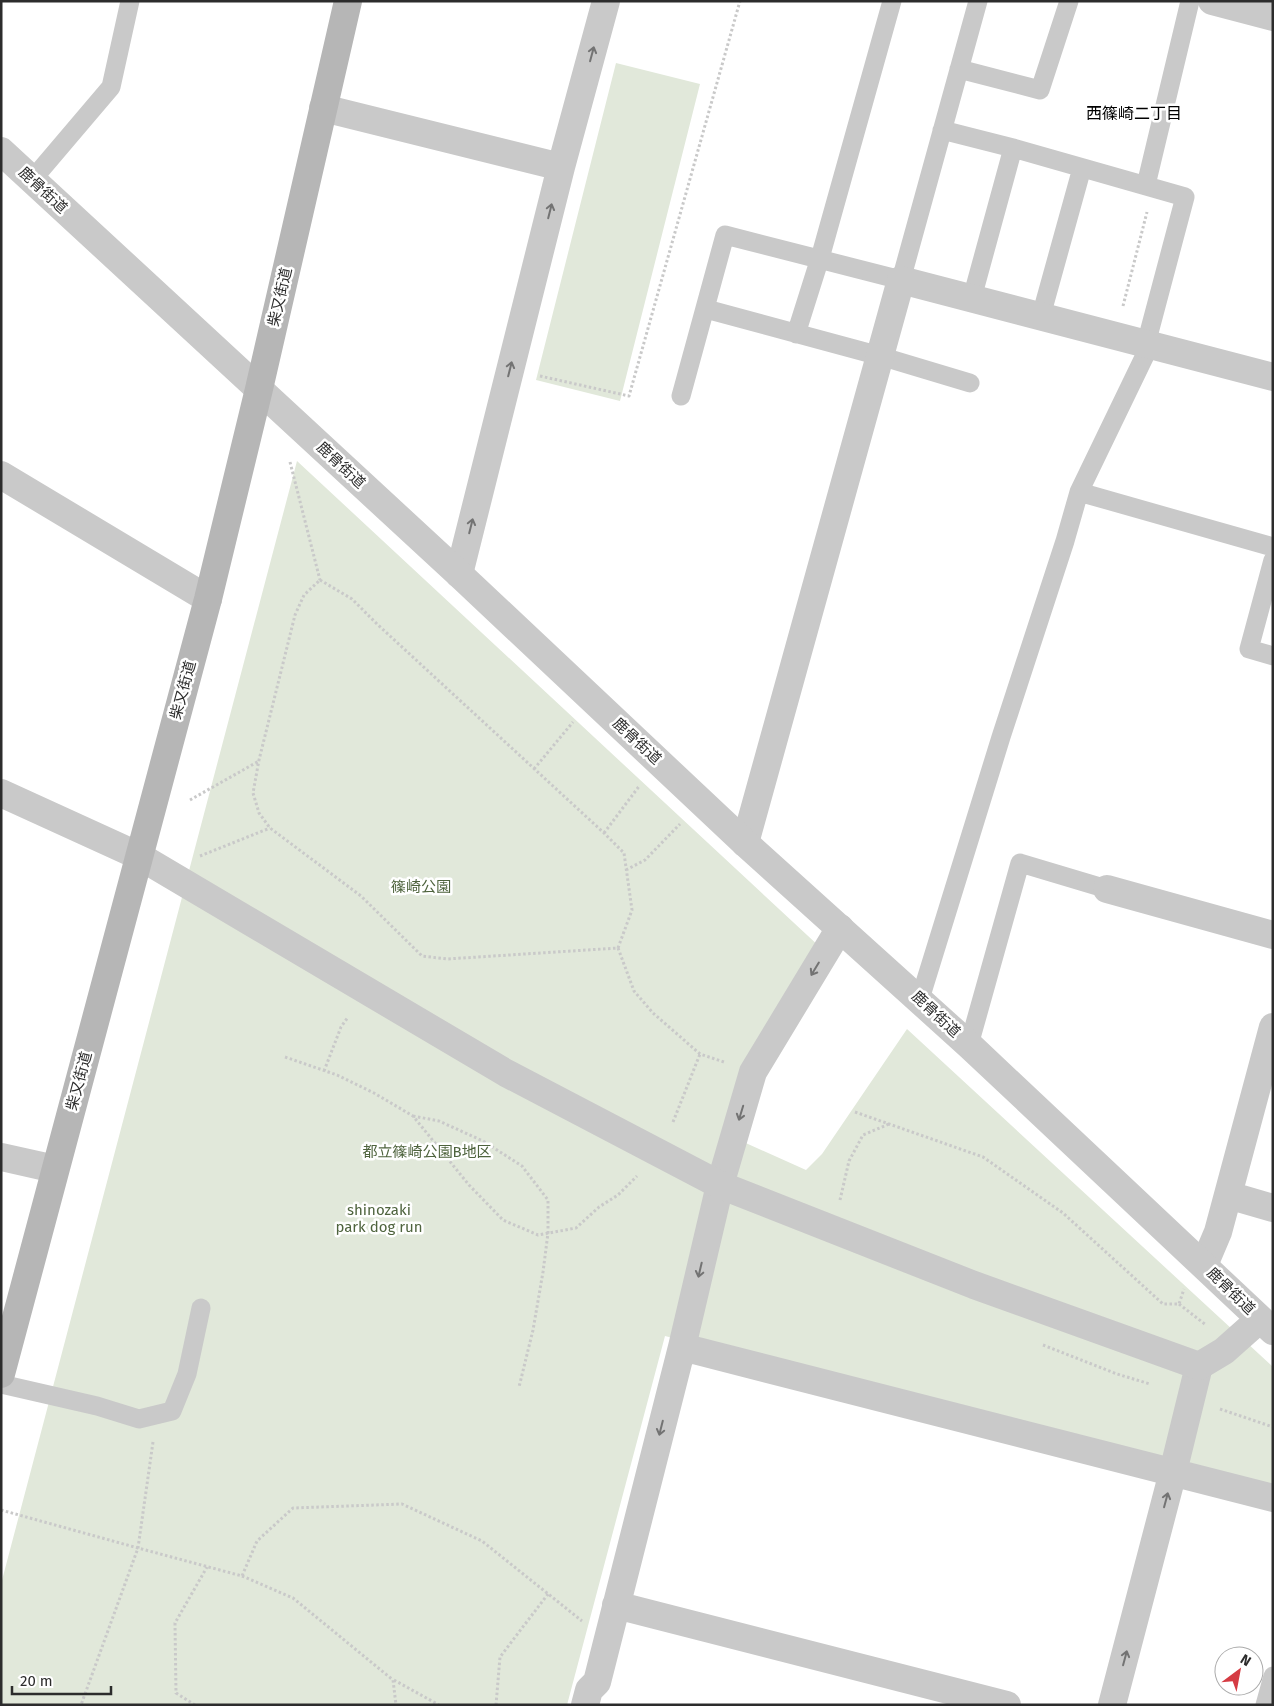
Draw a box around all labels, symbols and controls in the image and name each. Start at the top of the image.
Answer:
one-way arrow [587,46,597,62]
district label: 西篠崎二丁目 [1086,104,1182,123]
street label: 鹿骨街道 [15,163,71,217]
one-way arrow [546,204,555,220]
street label: 柴又街道 [264,266,296,328]
one-way arrow [506,361,516,377]
street label: 鹿骨街道 [313,438,369,492]
one-way arrow [467,519,476,535]
street label: 柴又街道 [167,659,199,721]
street label: 鹿骨街道 [609,714,665,768]
park label: 篠崎公園 [391,878,451,896]
one-way arrow [809,962,819,976]
street label: 鹿骨街道 [908,987,964,1041]
street label: 柴又街道 [63,1050,95,1112]
one-way arrow [735,1105,745,1121]
park label: 都立篠崎公園B地区 [362,1143,492,1161]
park label: shinozaki park dog run [335,1201,423,1236]
one-way arrow [695,1262,704,1278]
street label: 鹿骨街道 [1203,1264,1259,1318]
one-way arrow [656,1420,665,1436]
one-way arrow [1162,1493,1171,1509]
north arrow [1214,1646,1264,1696]
one-way arrow [1120,1650,1130,1666]
text: N [1237,1651,1254,1670]
scale bar [12,1664,111,1696]
text: 20 m [20,1672,53,1690]

